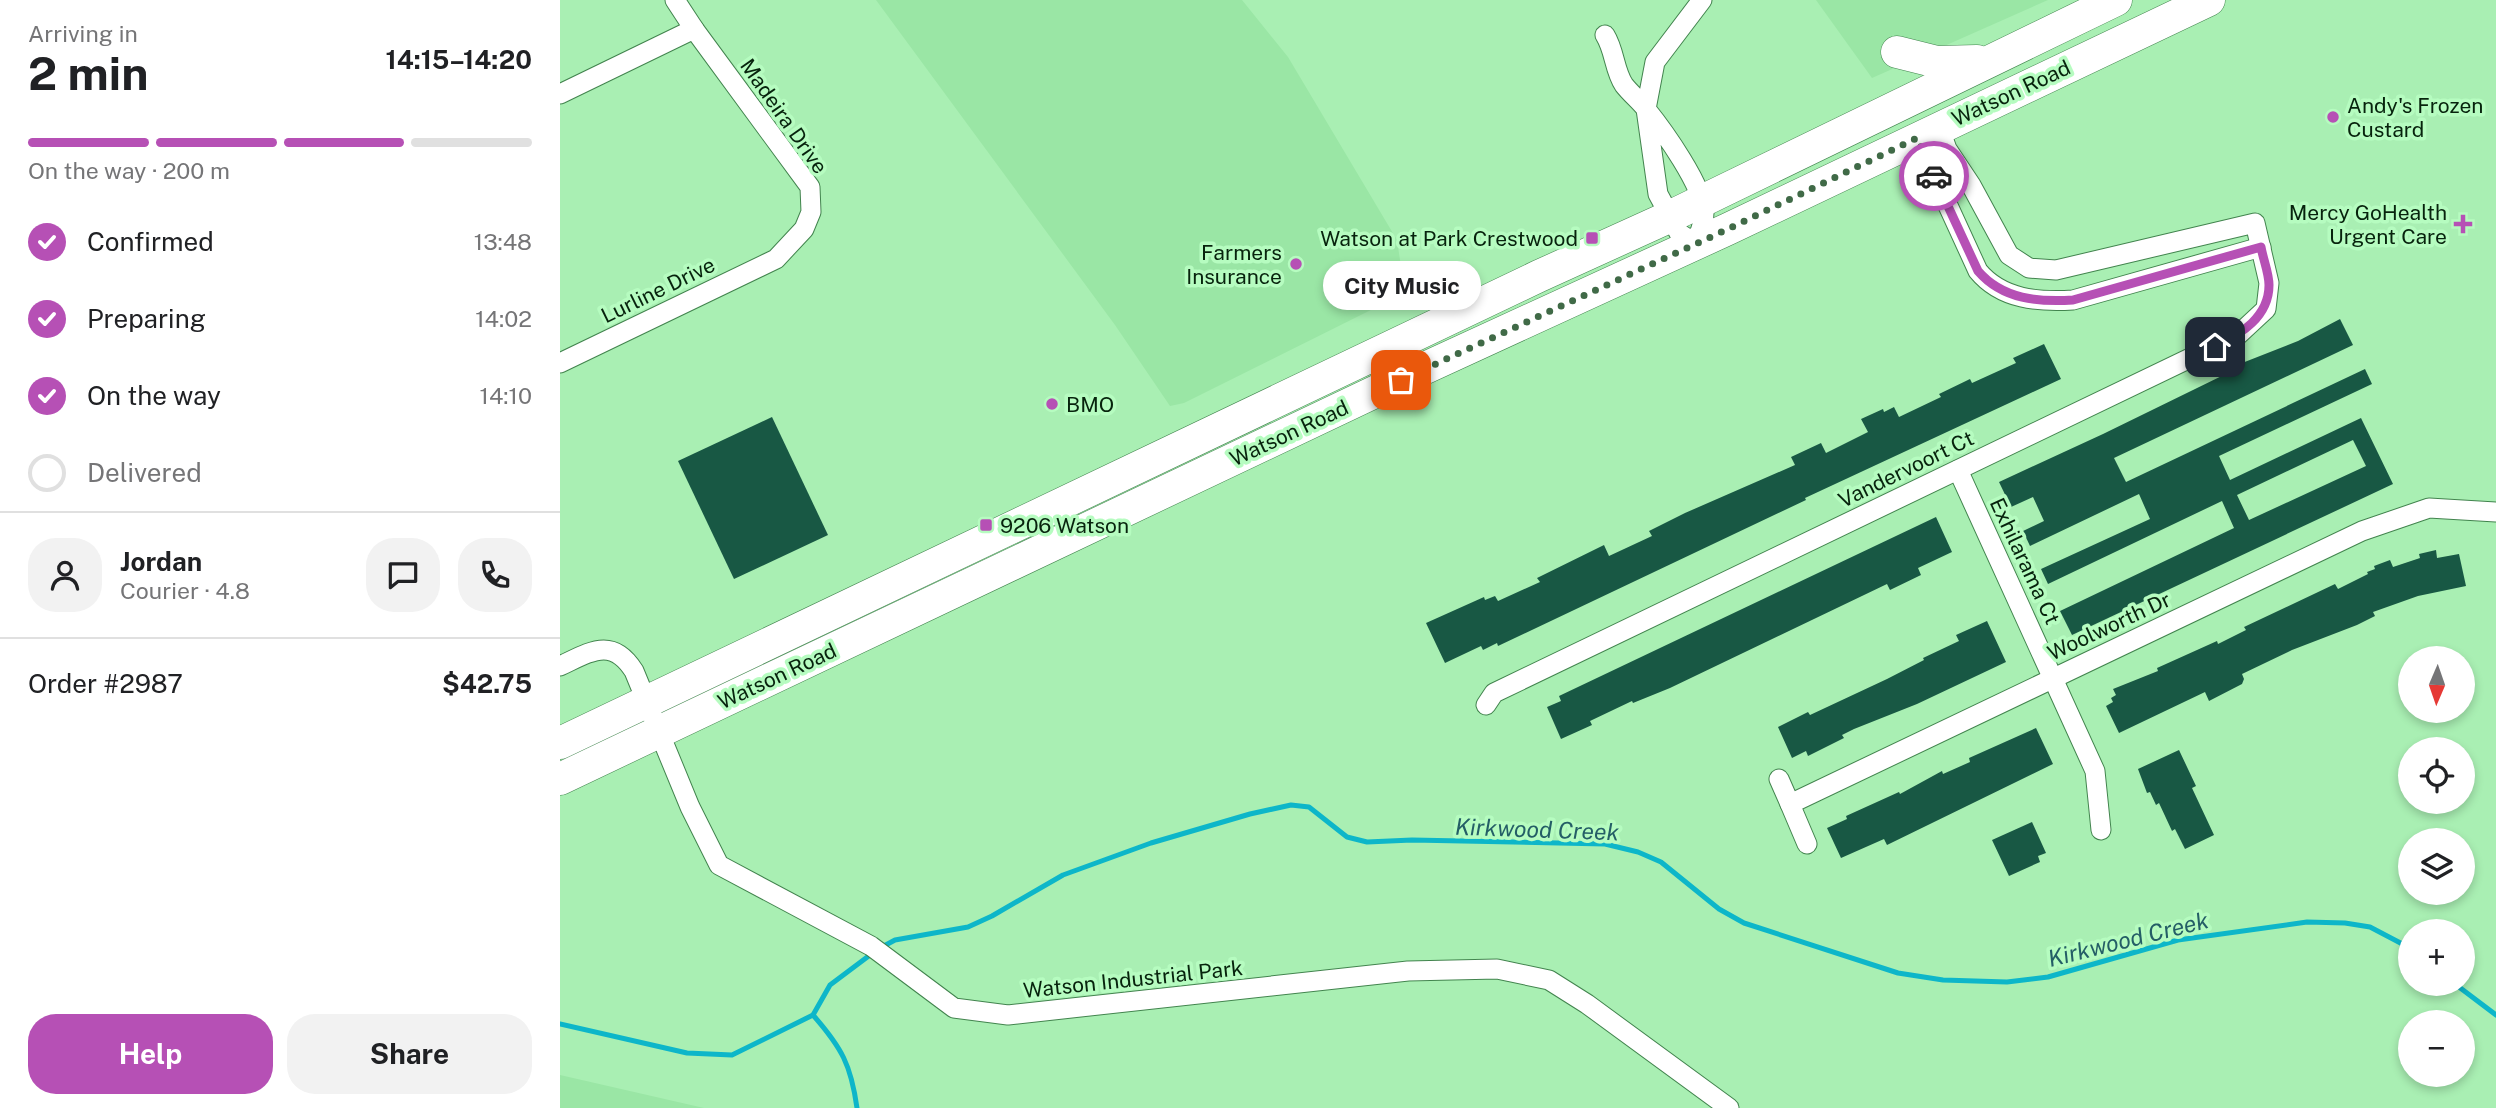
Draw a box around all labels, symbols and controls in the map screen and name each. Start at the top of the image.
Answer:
text: Arriving in [28,20,138,47]
text: 14:15–14:20 [386,44,532,75]
text: 2 min [28,46,148,100]
street label: Madeira Drive [735,54,833,178]
street label: Watson Road [1948,55,2074,131]
place label: Andy's Frozen Custard [2347,93,2483,142]
marker: Andy's Frozen Custard [2325,109,2341,125]
courier [1899,141,1969,211]
text: On the way · 200 m [28,157,230,184]
icon: car [1915,157,1953,195]
place label: Mercy GoHealth Urgent Care [2289,200,2447,249]
marker: Mercy GoHealth Urgent Care [2453,214,2473,234]
icon: check [28,223,66,261]
text: Confirmed [87,226,214,257]
place label: Watson at Park Crestwood [1320,226,1578,251]
text: 13:48 [474,228,532,255]
marker: Watson at Park Crestwood [1584,230,1600,246]
place label: Farmers Insurance [1186,240,1282,289]
street label: Lurline Drive [597,252,719,328]
marker: Farmers Insurance [1288,256,1304,272]
callout: City Music [1322,261,1480,310]
text: City Music [1344,272,1460,299]
icon: check [28,300,66,338]
text: Preparing [87,303,206,334]
text: 14:02 [475,305,532,332]
pin [2185,317,2245,377]
icon: home [2196,328,2234,366]
pin [1371,350,1431,410]
icon: bag [1382,361,1420,399]
icon: check [28,377,66,415]
text: On the way [87,380,221,411]
text: 14:10 [480,382,532,409]
place label: BMO [1066,392,1114,417]
street label: Watson Road [1226,395,1352,471]
marker: BMO [1044,396,1060,412]
street label: Vandervoort Ct [1834,425,1978,513]
text: Delivered [87,457,202,488]
street label: Exhilarama Ct [1985,494,2065,628]
place label: 9206 Watson [1000,513,1129,538]
marker: 9206 Watson [978,517,994,533]
button: person [28,538,102,612]
button: chat [366,538,440,612]
button: phone [458,538,532,612]
text: Jordan [120,546,202,577]
text: Courier · 4.8 [120,577,250,604]
street label: Woolworth Dr [2044,587,2174,665]
street label: Watson Road [714,638,840,714]
north arrow [2398,646,2474,723]
map controls [2398,646,2475,1087]
text: Order #2987 [28,668,183,699]
text: $42.75 [442,668,532,699]
button: locate [2398,737,2475,814]
water label: Kirkwood Creek [1454,813,1620,845]
button: layers [2398,828,2475,905]
water label: Kirkwood Creek [2045,906,2211,972]
button: + [2398,919,2475,996]
street label: Watson Industrial Park [1022,955,1244,1003]
button: − [2398,1010,2475,1087]
button: Help [28,1014,273,1094]
button: Share [287,1014,532,1094]

